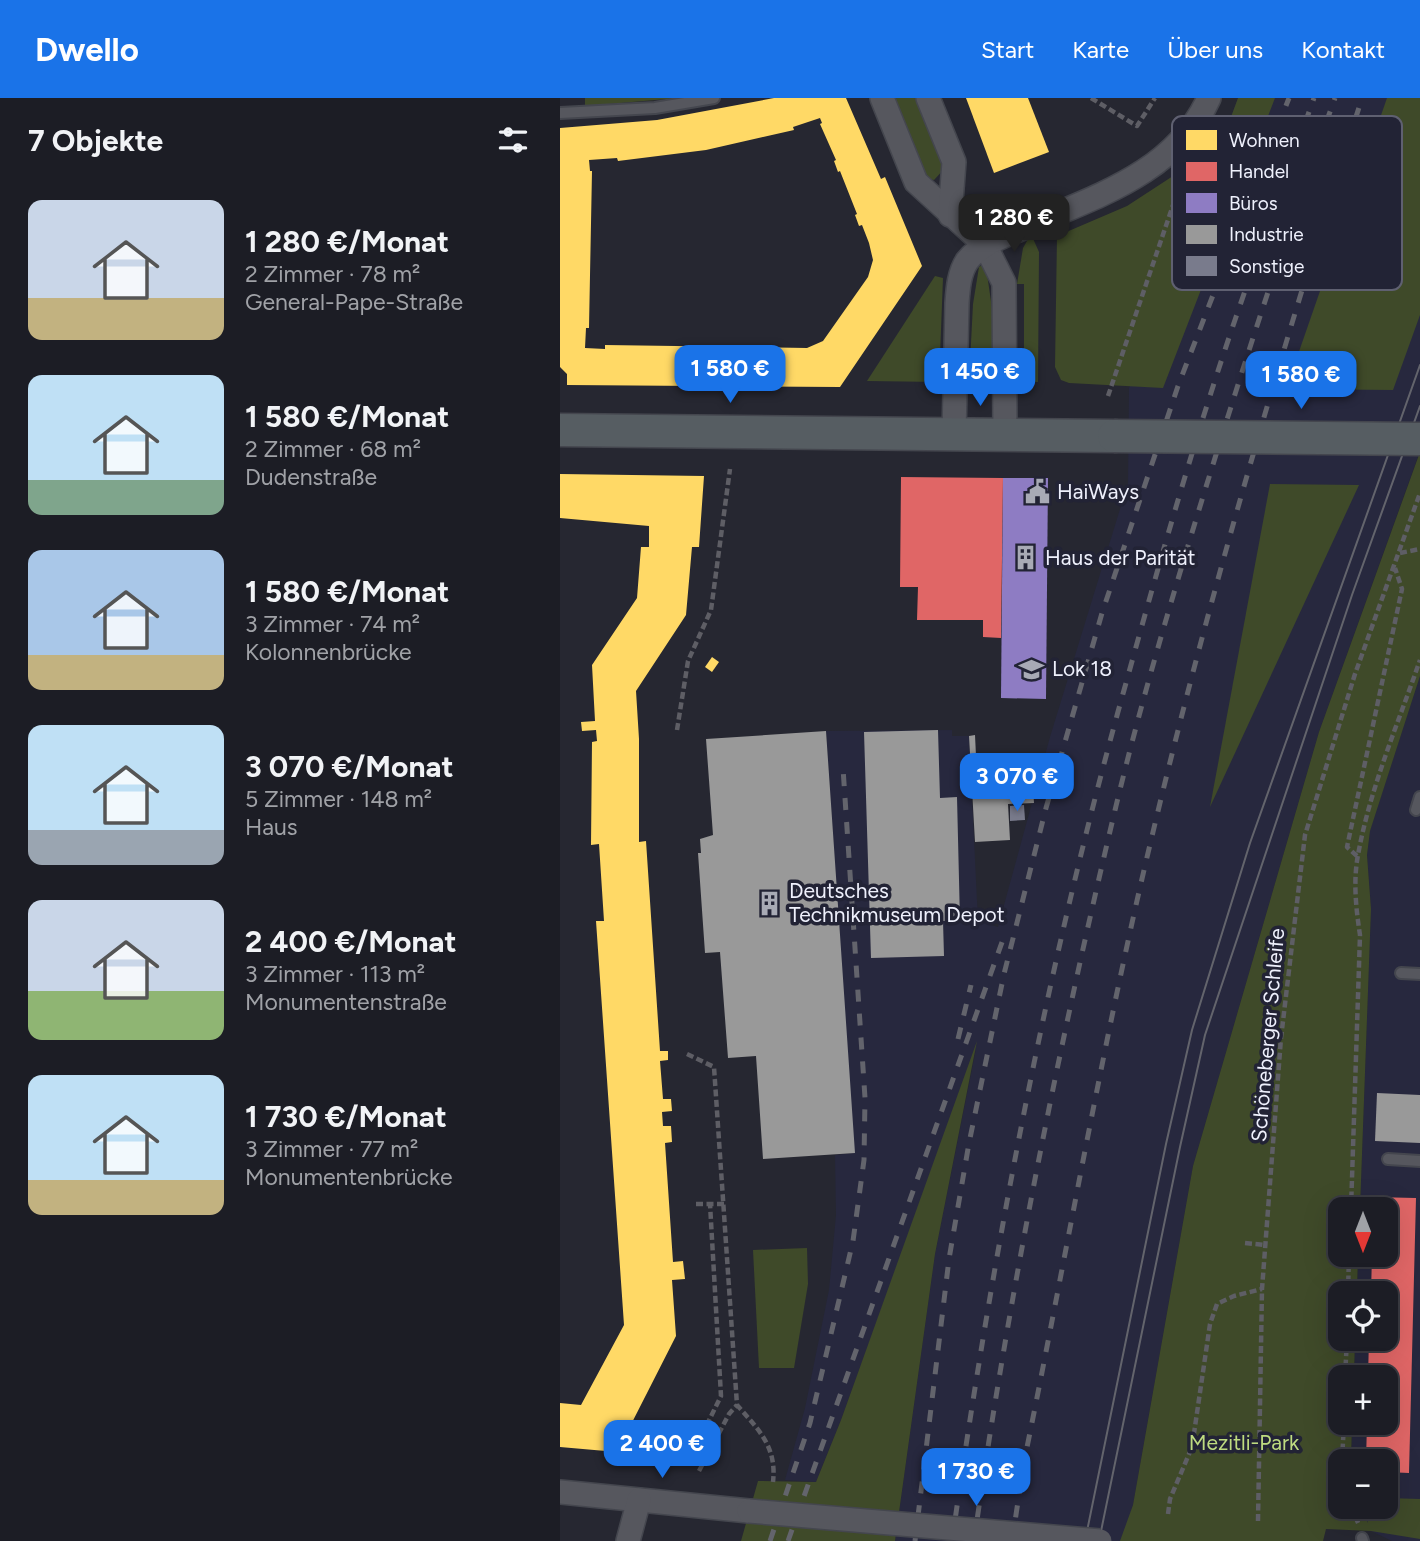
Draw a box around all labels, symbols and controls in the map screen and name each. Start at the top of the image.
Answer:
text: Dwello [35,30,139,69]
text: Start [981,35,1034,64]
text: Karte [1072,35,1129,64]
text: Über uns [1167,35,1263,64]
text: Kontakt [1301,35,1385,64]
legend [1172,116,1402,290]
icon: filters [494,121,532,159]
text: 7 Objekte [28,122,163,159]
text: Wohnen [1229,129,1300,152]
text: Handel [1229,160,1289,183]
text: Büros [1229,192,1278,215]
pin: 1 280 € [949,194,1079,254]
text: 1 280 € [975,203,1053,231]
text: 1 280 €/Monat [245,223,449,260]
text: Industrie [1229,223,1304,246]
icon: home [84,228,168,312]
text: Sonstige [1229,255,1304,278]
text: 2 Zimmer · 78 m² [245,260,420,288]
text: General-Pape-Straße [245,288,463,316]
pin: 1 580 € [665,345,795,405]
pin: 1 450 € [915,348,1045,408]
pin: 1 580 € [1236,352,1366,411]
text: 1 580 € [691,354,769,382]
text: 1 450 € [940,357,1020,385]
text: 1 580 € [1262,360,1340,388]
text: 1 580 €/Monat [245,398,449,435]
icon: home [84,403,168,487]
text: 2 Zimmer · 68 m² [245,435,421,463]
text: Dudenstraße [245,463,377,491]
public building icon: HaiWays [1023,478,1051,506]
place label: HaiWays [1057,479,1139,504]
building icon: Haus der Parität [1011,544,1039,572]
place label: Haus der Parität [1045,545,1195,570]
text: 1 580 €/Monat [245,573,449,610]
icon: home [84,578,168,662]
text: 3 Zimmer · 74 m² [245,610,420,638]
text: Kolonnenbrücke [245,638,412,666]
school or university icon: Lok 18 [1018,655,1046,683]
place label: Lok 18 [1052,656,1112,681]
text: 3 070 €/Monat [245,748,454,785]
icon: home [84,753,168,837]
pin: 3 070 € [952,754,1082,813]
text: 3 070 € [976,762,1058,790]
text: 5 Zimmer · 148 m² [245,785,432,813]
text: Haus [245,813,298,841]
place label: Deutsches Technikmuseum Depot [789,878,1005,927]
building icon: Deutsches Technikmuseum Depot [755,889,783,917]
text: 2 400 €/Monat [245,923,457,960]
street label: Schöneberger Schleife [1246,927,1289,1143]
icon: home [84,928,168,1012]
text: 3 Zimmer · 113 m² [245,960,425,988]
text: Monumentenstraße [245,988,447,1016]
text: 1 730 €/Monat [245,1098,447,1135]
icon: home [84,1103,168,1187]
text: 3 Zimmer · 77 m² [245,1135,418,1163]
text: Monumentenbrücke [245,1163,452,1191]
north arrow [1328,1197,1398,1267]
map controls [1328,1197,1398,1519]
button: locate [1328,1281,1398,1351]
button: + [1328,1365,1398,1435]
pin: 2 400 € [597,1420,727,1480]
text: 2 400 € [620,1429,704,1457]
park label: Mezitli-Park [1189,1430,1300,1455]
pin: 1 730 € [911,1448,1041,1508]
button: − [1328,1449,1398,1519]
text: 1 730 € [937,1457,1015,1485]

